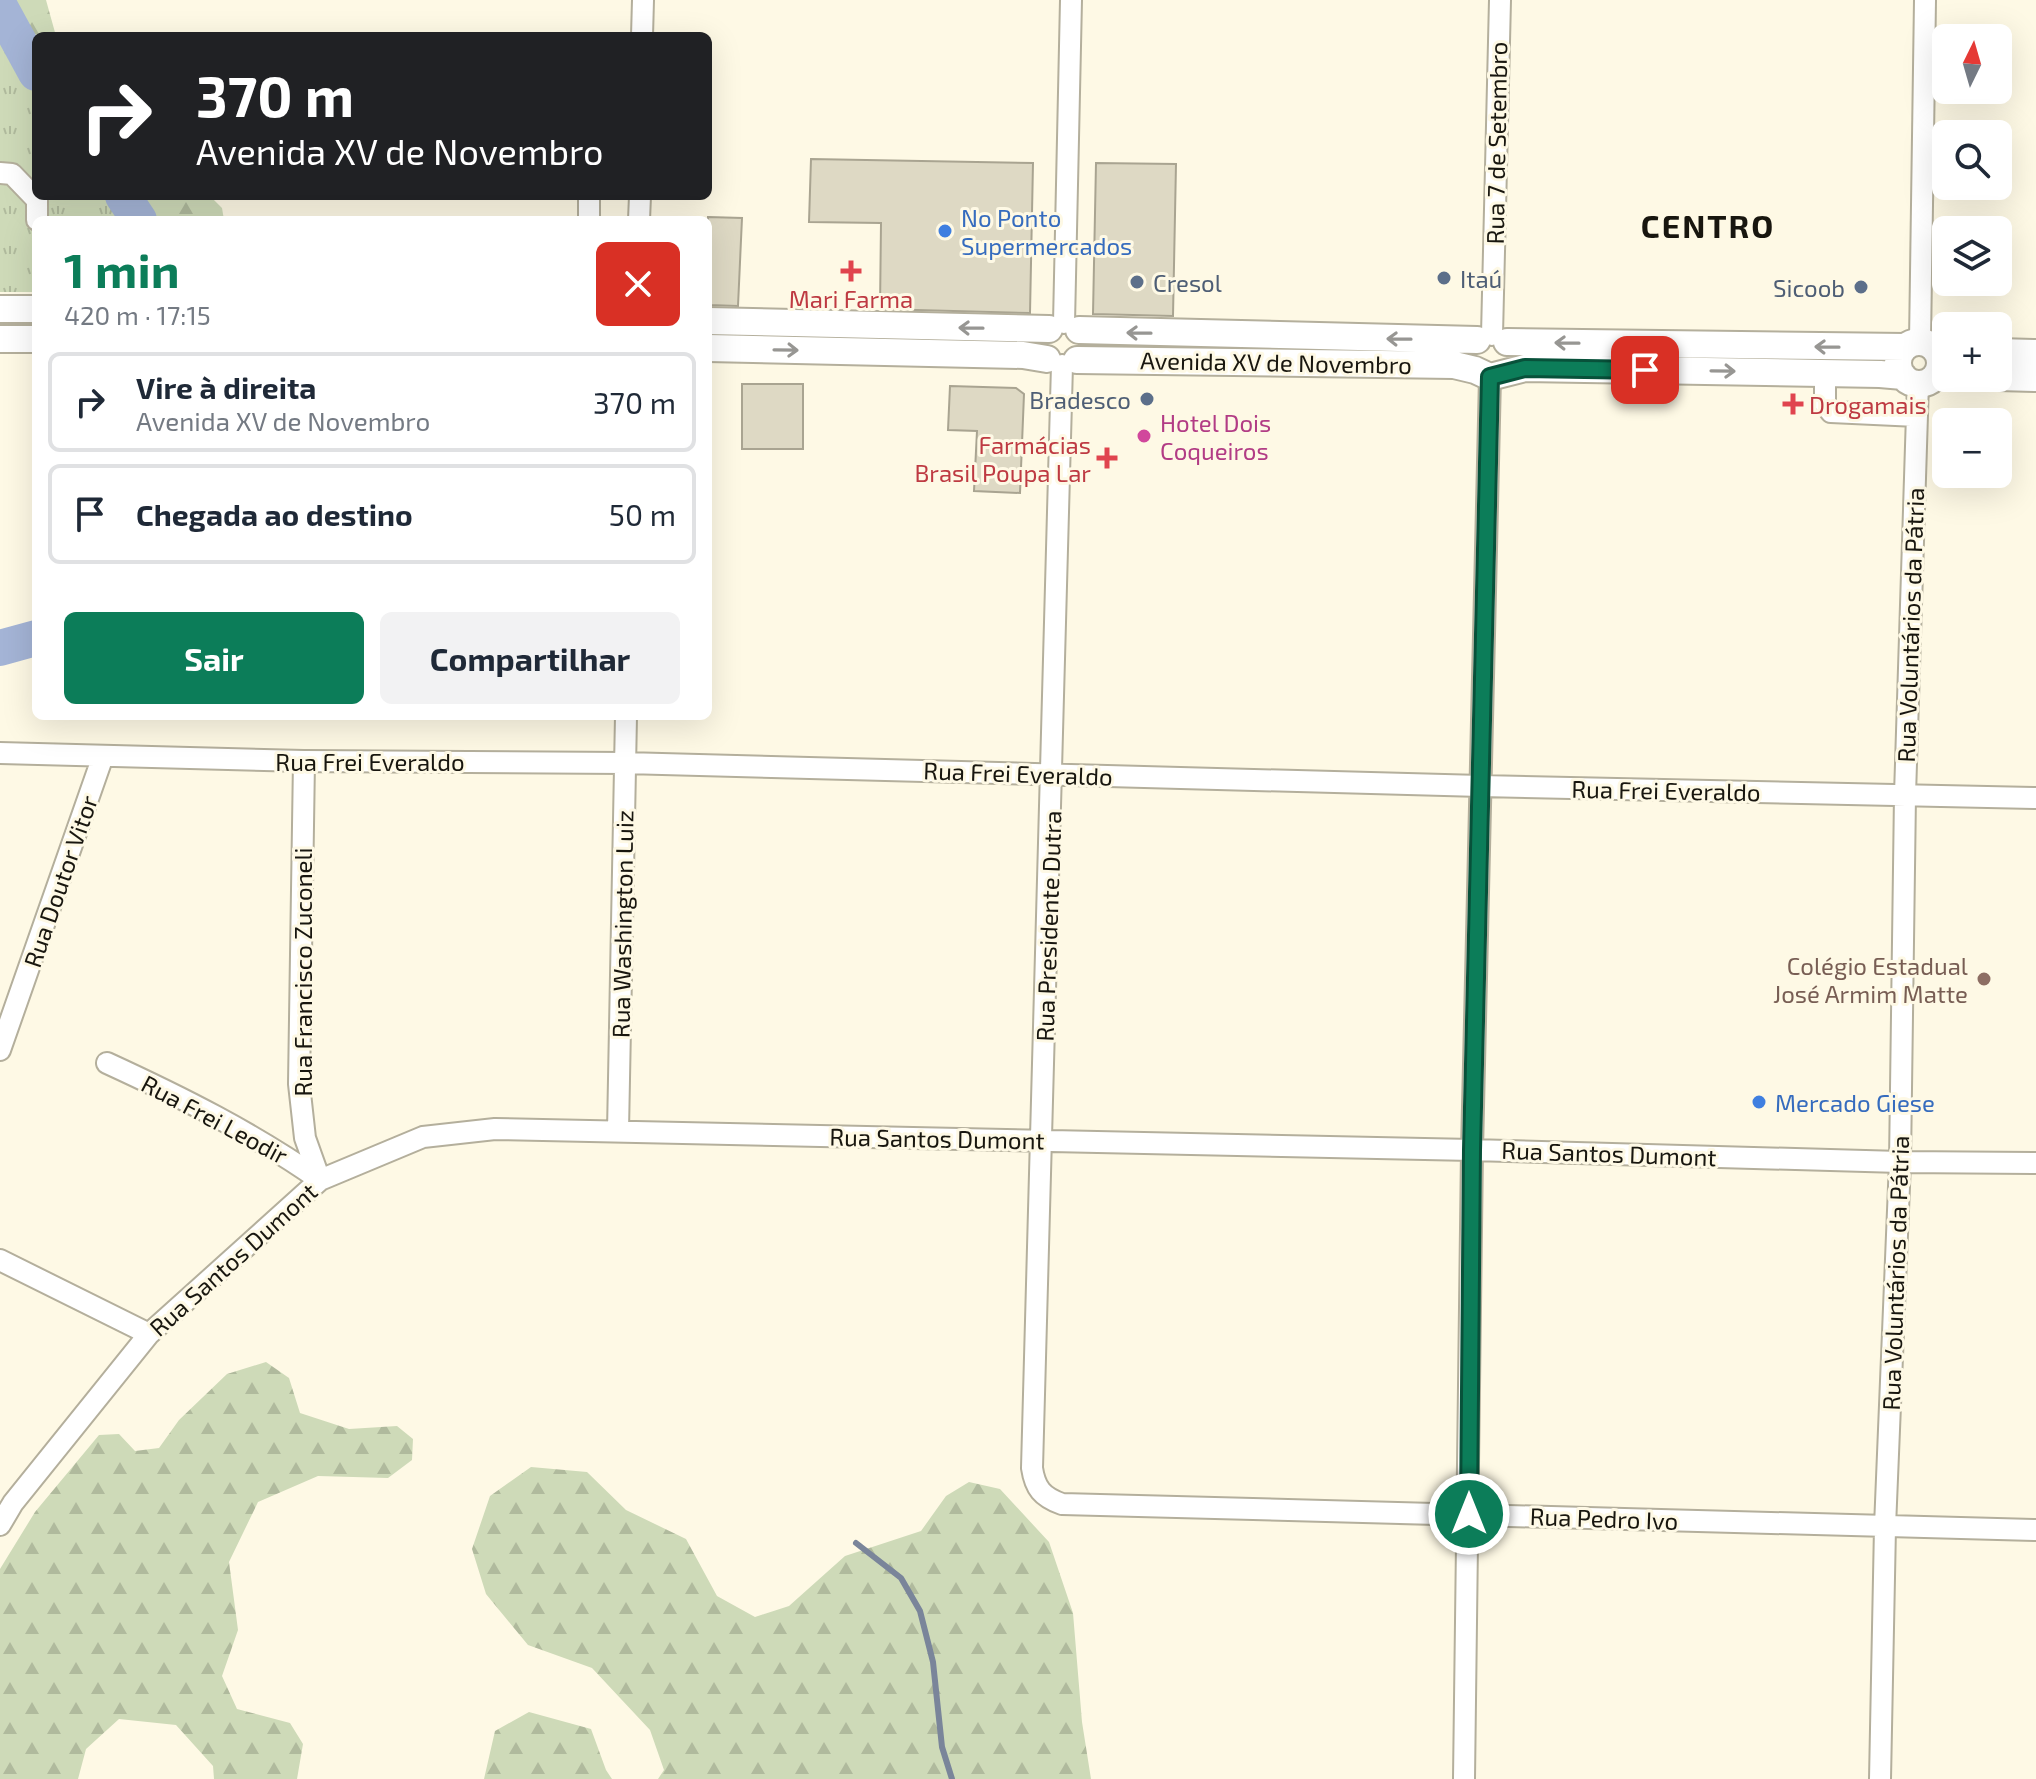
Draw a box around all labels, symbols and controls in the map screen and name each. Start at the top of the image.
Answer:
north arrow [1932,24,2012,104]
map controls [1932,24,2012,488]
street label: Rua 7 de Setembro [1480,41,1512,245]
text: 370 m [196,61,354,128]
icon: right [64,64,168,168]
button: search [1932,120,2012,200]
text: Avenida XV de Novembro [196,129,603,172]
place label: No Ponto Supermercados [961,203,1132,260]
district label: CENTRO [1641,206,1775,244]
button: layers [1932,216,2012,296]
marker: No Ponto Supermercados [936,222,954,240]
text: 1 min [64,240,180,298]
button: close [596,242,680,326]
marker: Mari Farma [842,262,860,280]
place label: Itaú [1460,264,1502,293]
place label: Cresol [1153,268,1222,297]
marker: Itaú [1435,269,1453,287]
marker: Cresol [1128,273,1146,291]
place label: Sicoob [1773,273,1845,302]
marker: Sicoob [1852,278,1870,296]
place label: Mari Farma [789,284,913,313]
text: 420 m · 17:15 [64,299,211,330]
button: + [1932,312,2012,392]
one-way arrow [958,320,985,336]
one-way arrow [1126,325,1153,341]
one-way arrow [1386,331,1413,347]
one-way arrow [1554,335,1581,351]
pin [1611,336,1679,404]
one-way arrow [1814,339,1841,355]
one-way arrow [772,342,799,358]
street label: Avenida XV de Novembro [1140,345,1412,379]
icon: arrive [1623,348,1667,392]
one-way arrow [1709,363,1736,379]
text: Vire à direita [136,369,316,405]
icon: right [68,380,112,424]
text: 370 m [593,384,676,420]
place label: Bradesco [1029,385,1131,414]
marker: Bradesco [1138,390,1156,408]
place label: Drogamais [1809,390,1927,419]
marker: Drogamais [1784,395,1802,413]
text: Avenida XV de Novembro [136,405,430,436]
place label: Hotel Dois Coqueiros [1160,408,1271,465]
button: − [1932,408,2012,488]
marker: Hotel Dois Coqueiros [1135,427,1153,445]
place label: Farmácias Brasil Poupa Lar [914,430,1091,487]
marker: Farmácias Brasil Poupa Lar [1098,449,1116,467]
street label: Rua Voluntários da Pátria [1891,487,1929,763]
icon: arrive [68,492,112,536]
text: Chegada ao destino [136,496,413,532]
text: 50 m [609,496,676,532]
button: Sair [64,612,364,704]
button: Compartilhar [380,612,680,704]
street label: Rua Frei Everaldo [275,747,465,776]
street label: Rua Frei Everaldo [923,755,1113,791]
street label: Rua Frei Everaldo [1571,774,1761,806]
street label: Rua Doutor Vitor [17,791,103,971]
street label: Rua Washington Luiz [606,810,638,1038]
street label: Rua Presidente Dutra [1029,810,1067,1042]
street label: Rua Francisco Zuconeli [288,847,317,1097]
place label: Colégio Estadual José Armim Matte [1773,951,1968,1008]
marker: Colégio Estadual José Armim Matte [1975,970,1993,988]
street label: Rua Frei Leodir [137,1068,293,1170]
place label: Mercado Giese [1775,1088,1935,1117]
marker: Mercado Giese [1750,1093,1768,1111]
street label: Rua Santos Dumont [829,1122,1045,1154]
street label: Rua Santos Dumont [1501,1135,1717,1171]
street label: Rua Voluntários da Pátria [1876,1135,1914,1411]
street label: Rua Santos Dumont [143,1176,323,1342]
position arrow [1427,1472,1511,1556]
street label: Rua Pedro Ivo [1529,1501,1679,1535]

